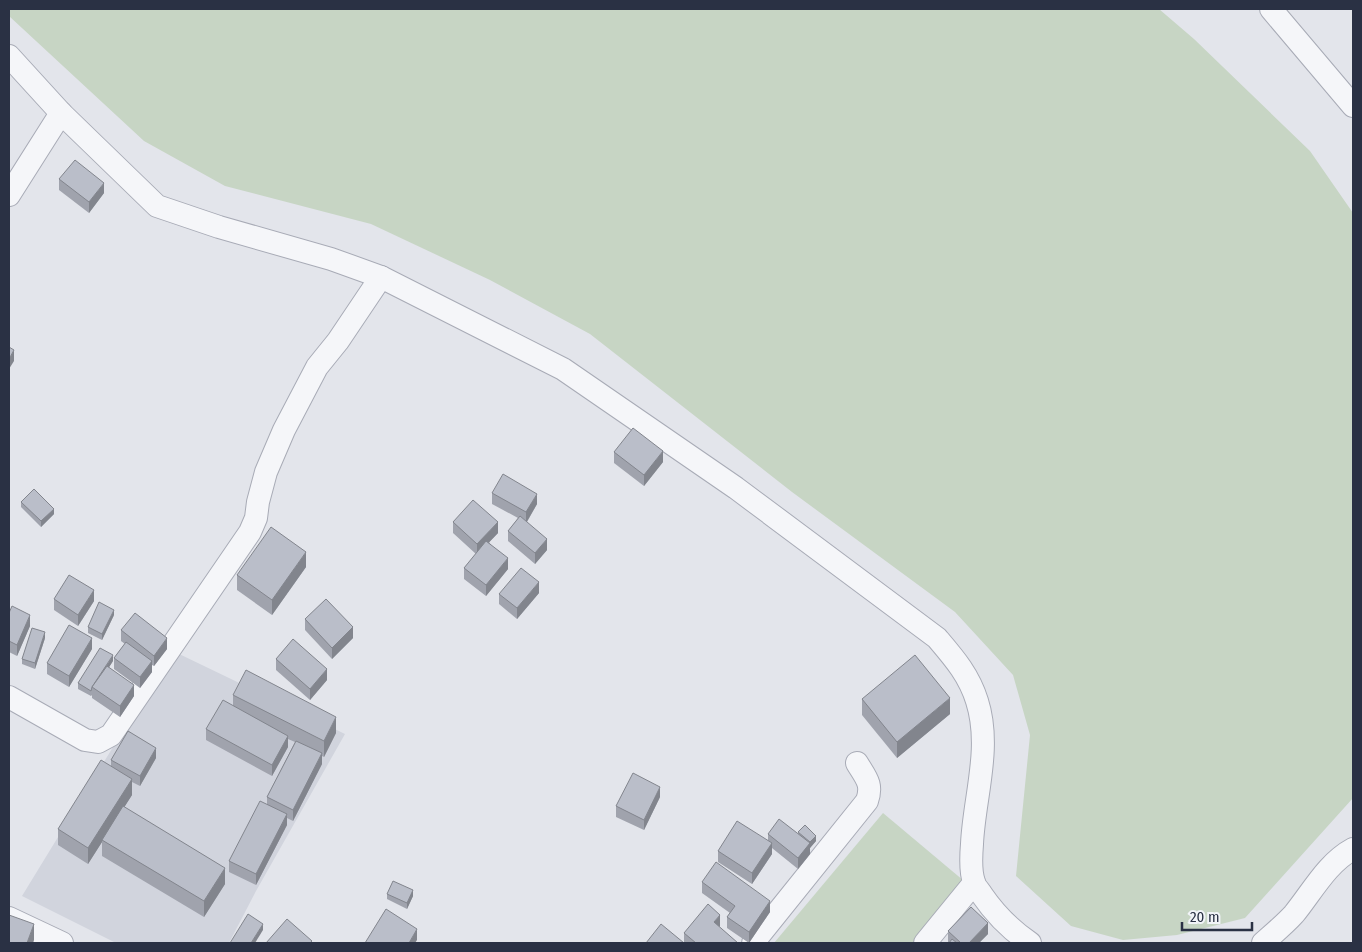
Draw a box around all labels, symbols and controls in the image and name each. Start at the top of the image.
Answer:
scale bar [1182,900,1252,932]
text: 20 m [1190,908,1220,926]

